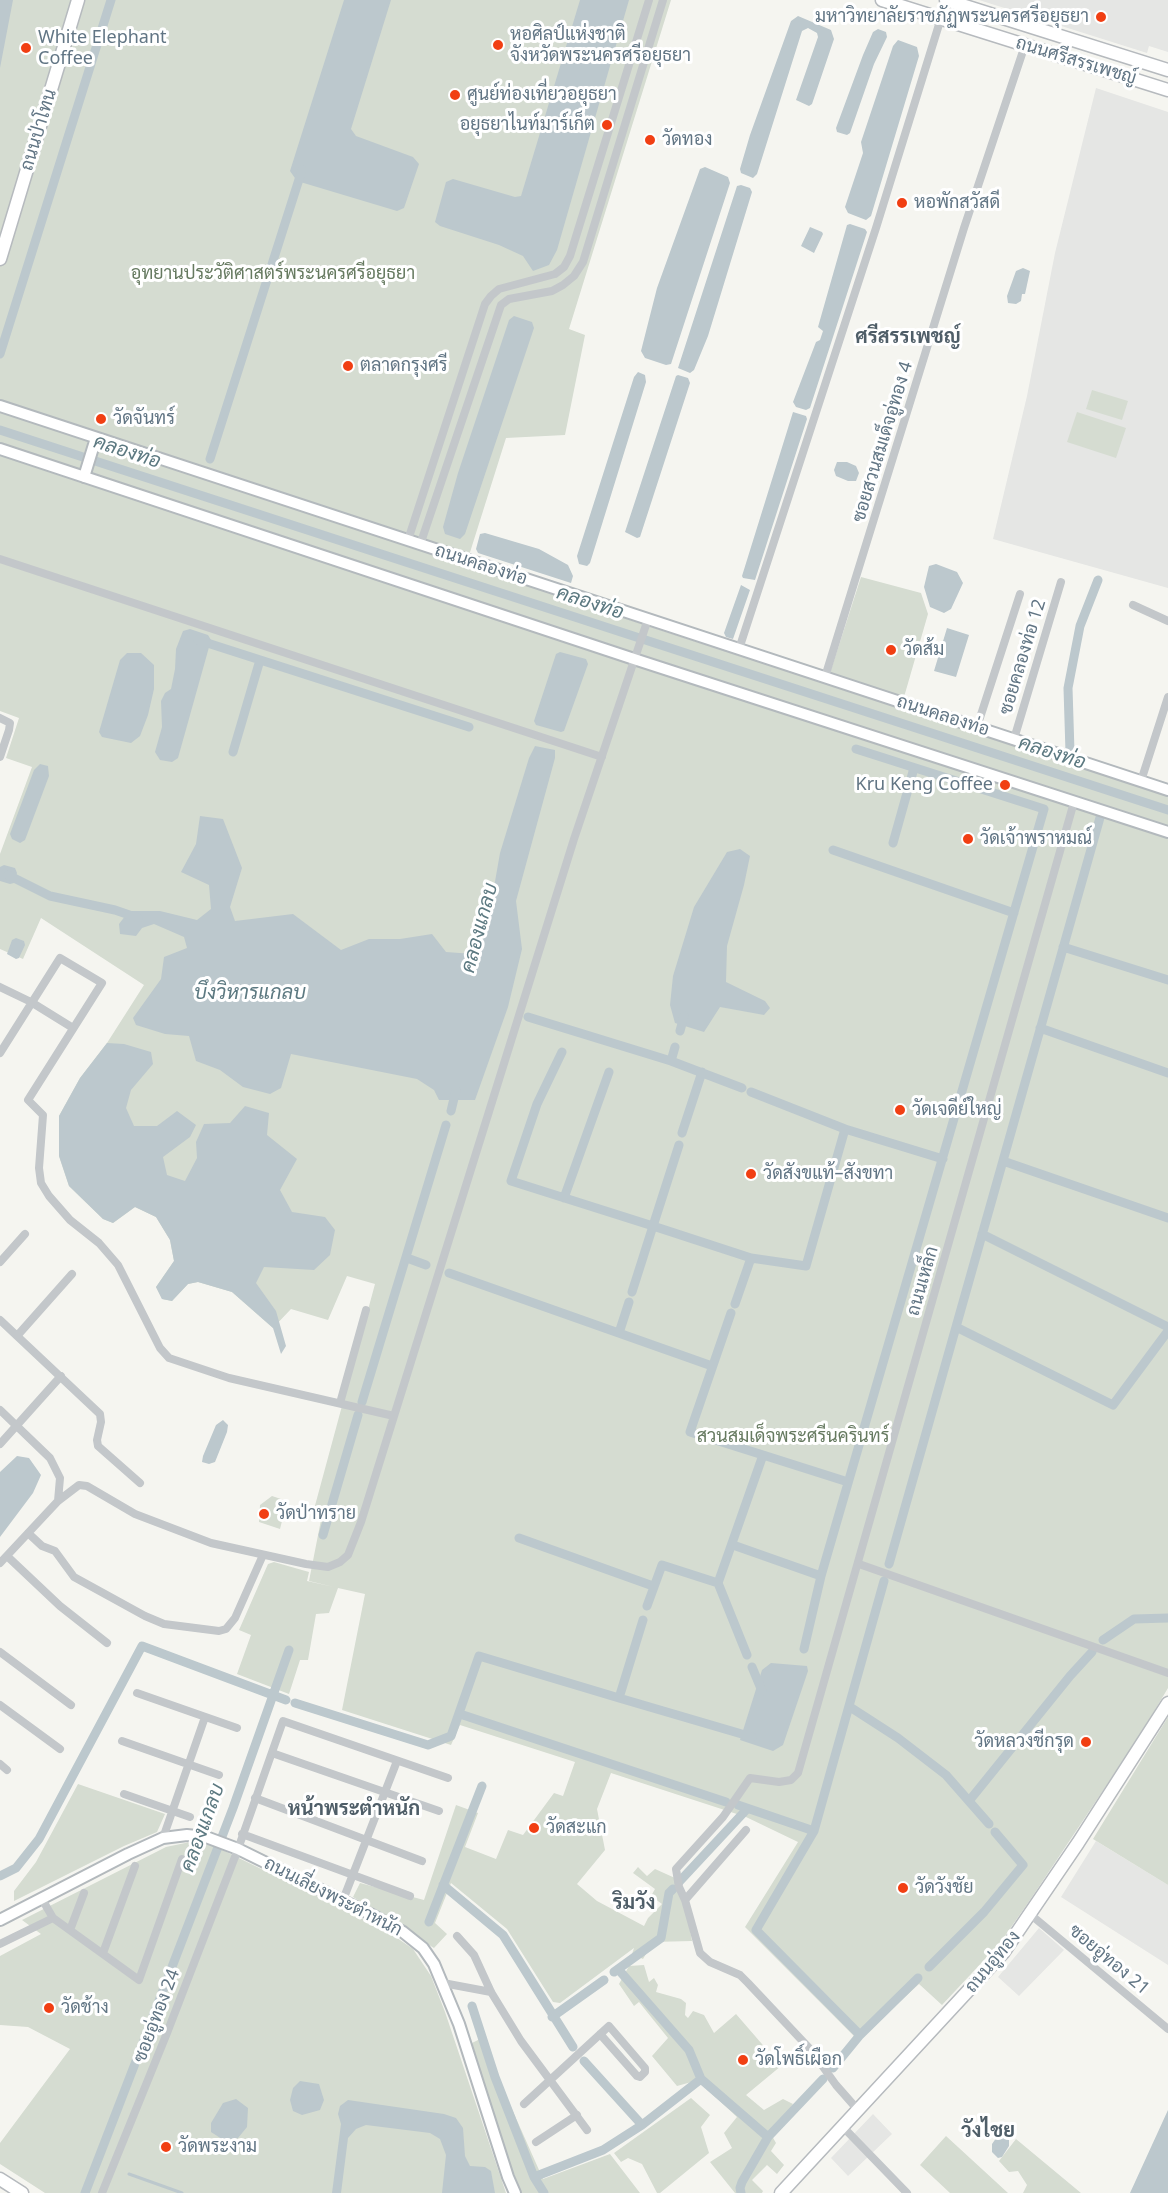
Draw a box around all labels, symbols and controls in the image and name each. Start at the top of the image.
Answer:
place label: มหาวิทยาลัยราชภัฏพระนครศรีอยุธยา [815,6,1089,28]
marker: มหาวิทยาลัยราชภัฏพระนครศรีอยุธยา [1094,10,1108,24]
place label: หอศิลป์แห่งชาติ จังหวัดพระนครศรีอยุธยา [510,24,691,66]
place label: White Elephant Coffee [38,27,167,70]
street label: ถนนศรีสรรเพชญ์ [1013,32,1139,90]
marker: หอศิลป์แห่งชาติ จังหวัดพระนครศรีอยุธยา [491,38,505,52]
marker: White Elephant Coffee [19,41,33,55]
place label: ศูนย์ท่องเที่ยวอยุธยา [467,84,617,106]
street label: ถนนป่าโทน [16,87,62,173]
marker: ศูนย์ท่องเที่ยวอยุธยา [448,88,462,102]
place label: อยุธยาไนท์มาร์เก็ต [460,114,595,136]
marker: อยุธยาไนท์มาร์เก็ต [600,118,614,132]
place label: วัดทอง [662,129,712,151]
marker: วัดทอง [643,133,657,147]
place label: หอพักสวัสดี [914,192,1000,214]
marker: หอพักสวัสดี [895,196,909,210]
park label: อุทยานประวัติศาสตร์พระนครศรีอยุธยา [131,263,415,285]
district label: ศรีสรรเพชญ์ [855,325,961,349]
place label: ตลาดกรุงศรี [360,355,448,377]
marker: ตลาดกรุงศรี [341,359,355,373]
street label: ซอยสวนสมเด็จอู่ทอง 4 [848,359,918,525]
place label: วัดจันทร์ [113,408,175,430]
marker: วัดจันทร์ [94,412,108,426]
water label: คลองท่อ [90,430,164,474]
street label: ถนนคลองท่อ [432,540,530,590]
water label: คลองท่อ [553,581,627,625]
street label: ซอยคลองท่อ 12 [995,597,1051,717]
place label: วัดส้ม [903,639,944,661]
marker: วัดส้ม [884,643,898,657]
street label: ถนนคลองท่อ [894,691,992,741]
water label: คลองท่อ [1015,731,1089,775]
place label: Kru Keng Coffee [855,774,993,796]
marker: Kru Keng Coffee [998,778,1012,792]
place label: วัดเจ้าพราหมณ์ [980,828,1092,850]
marker: วัดเจ้าพราหมณ์ [961,832,975,846]
water label: คลองแกลบ [456,880,504,976]
water label: บึงวิหารแกลบ [194,981,306,1005]
place label: วัดเจดีย์ใหญ่ [912,1099,1002,1121]
marker: วัดเจดีย์ใหญ่ [893,1103,907,1117]
place label: วัดสังขแท้–สังขทา [763,1163,893,1185]
marker: วัดสังขแท้–สังขทา [744,1167,758,1181]
street label: ถนนเหล็ก [903,1244,943,1318]
park label: สวนสมเด็จพระศรีนครินทร์ [697,1426,889,1448]
place label: วัดป่าทราย [276,1503,356,1525]
marker: วัดป่าทราย [257,1507,271,1521]
place label: วัดหลวงชีกรุด [974,1731,1074,1753]
marker: วัดหลวงชีกรุด [1079,1735,1093,1749]
water label: คลองแกลบ [176,1781,230,1875]
district label: หน้าพระตำหนัก [288,1797,420,1821]
place label: วัดสะแก [546,1817,607,1839]
marker: วัดสะแก [527,1821,541,1835]
street label: ถนนเลี่ยงพระตำหนัก [260,1853,406,1941]
place label: วัดวังชัย [915,1877,973,1899]
marker: วัดวังชัย [896,1881,910,1895]
district label: ริมวัง [613,1891,655,1915]
street label: ซอยอู่ทอง 21 [1064,1920,1154,2000]
street label: ถนนอู่ทอง [961,1927,1025,1997]
street label: ซอยอู่ทอง 24 [129,1966,185,2066]
place label: วัดช้าง [61,1997,109,2019]
marker: วัดช้าง [42,2001,56,2015]
place label: วัดโพธิ์เผือก [755,2049,842,2071]
marker: วัดโพธิ์เผือก [736,2053,750,2067]
district label: วังไชย [961,2119,1015,2143]
place label: วัดพระงาม [178,2136,257,2158]
marker: วัดพระงาม [159,2140,173,2154]

